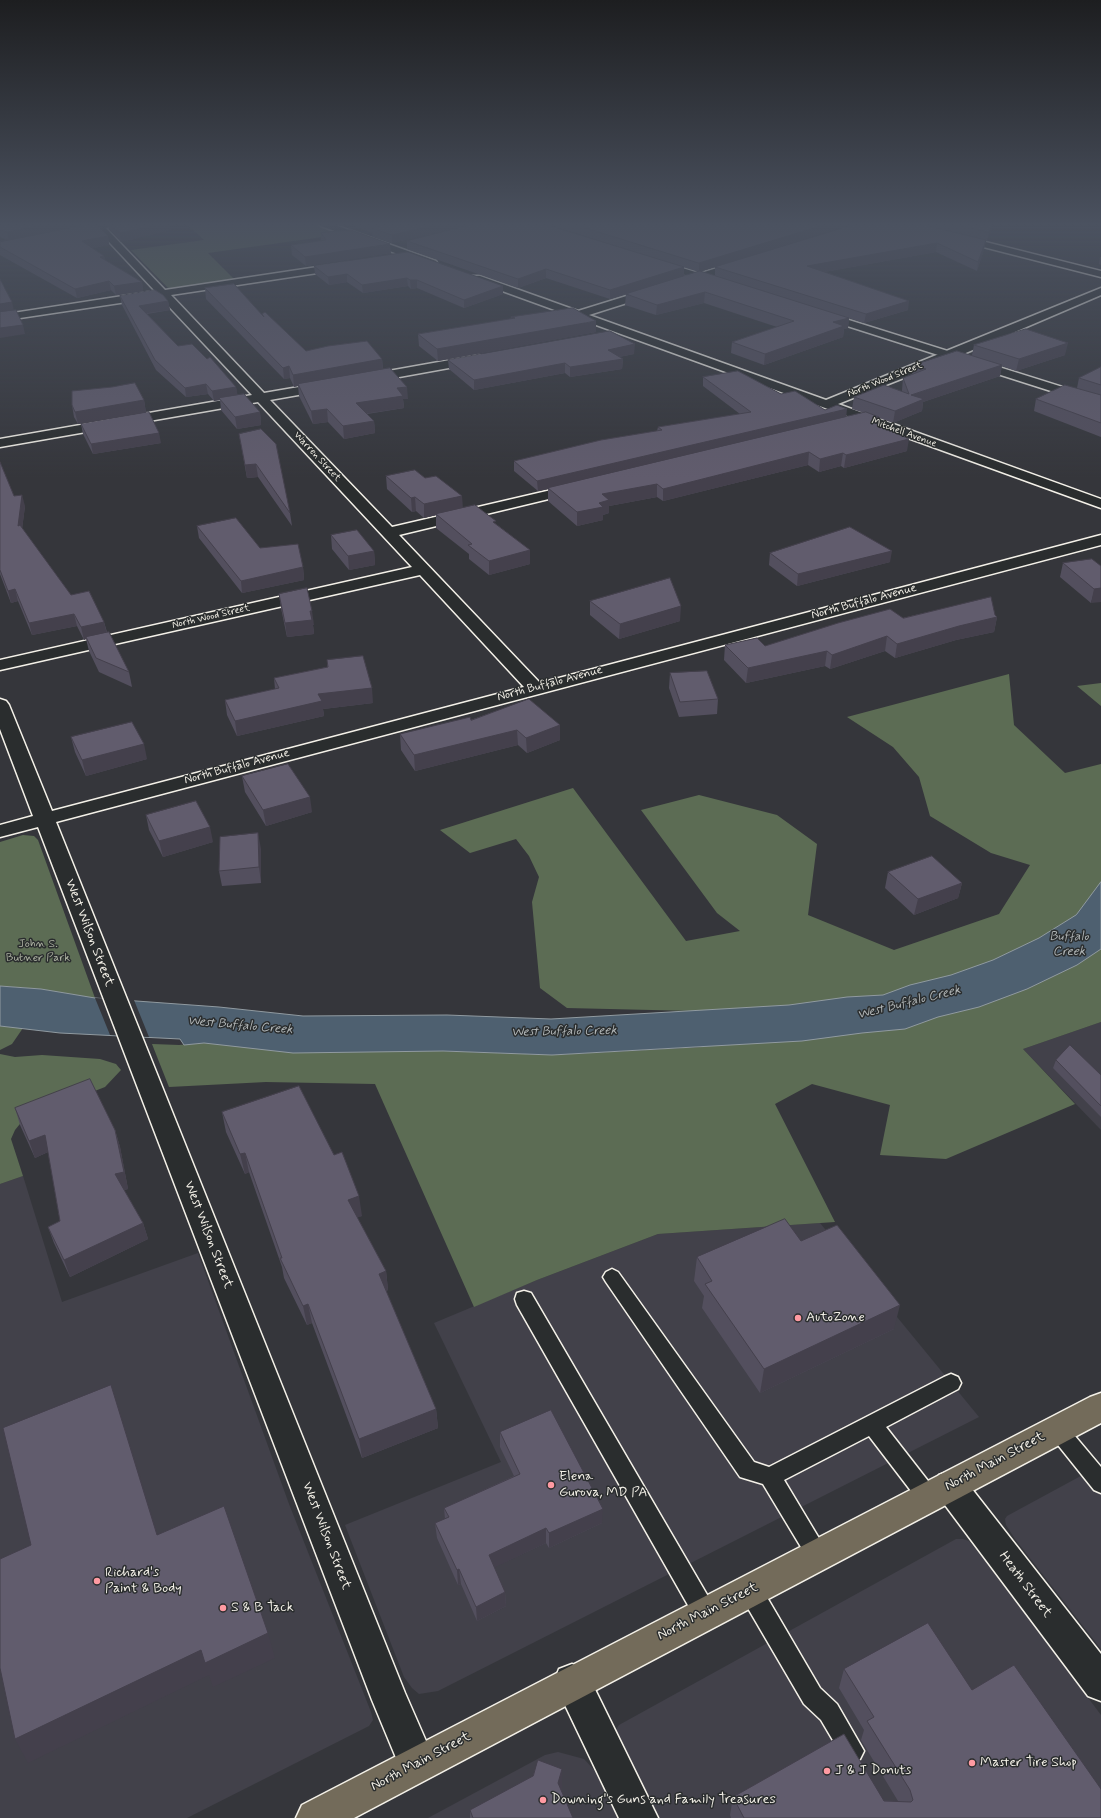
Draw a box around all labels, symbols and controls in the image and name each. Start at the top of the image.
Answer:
street label: North Wood Street [846,360,924,400]
street label: Mitchell Avenue [870,416,938,450]
street label: Warren Street [291,430,343,484]
street label: North Buffalo Avenue [810,581,918,623]
street label: North Wood Street [171,602,251,632]
street label: North Buffalo Avenue [496,663,604,705]
street label: North Buffalo Avenue [183,746,291,788]
street label: West Wilson Street [61,877,117,989]
water label: Buffalo Creek [1049,929,1089,960]
park label: John S. Butner Park [6,937,70,965]
water label: West Buffalo Creek [856,983,962,1023]
water label: West Buffalo Creek [187,1014,293,1038]
water label: West Buffalo Creek [511,1023,617,1041]
street label: West Wilson Street [180,1179,236,1291]
place label: AutoZone [806,1310,865,1326]
marker: AutoZone [793,1313,803,1323]
street label: North Main Street [942,1429,1048,1495]
place label: Elena Gurova, MD PA [559,1469,647,1502]
street label: West Wilson Street [298,1480,354,1592]
marker: Elena Gurova, MD PA [546,1480,556,1490]
street label: Heath Street [995,1549,1055,1621]
place label: Richard's Paint & Body [105,1565,182,1598]
marker: Richard's Paint & Body [92,1576,102,1586]
street label: North Main Street [655,1579,761,1645]
place label: S & B Tack [231,1600,294,1616]
marker: S & B Tack [218,1603,228,1613]
street label: North Main Street [368,1729,474,1795]
place label: Master Tire Shop [980,1755,1077,1771]
marker: Master Tire Shop [967,1758,977,1768]
place label: J & J Donuts [835,1763,911,1779]
marker: J & J Donuts [822,1766,832,1776]
place label: Downing's Guns and Family Treasures [551,1792,776,1808]
marker: Downing's Guns and Family Treasures [538,1795,548,1805]

